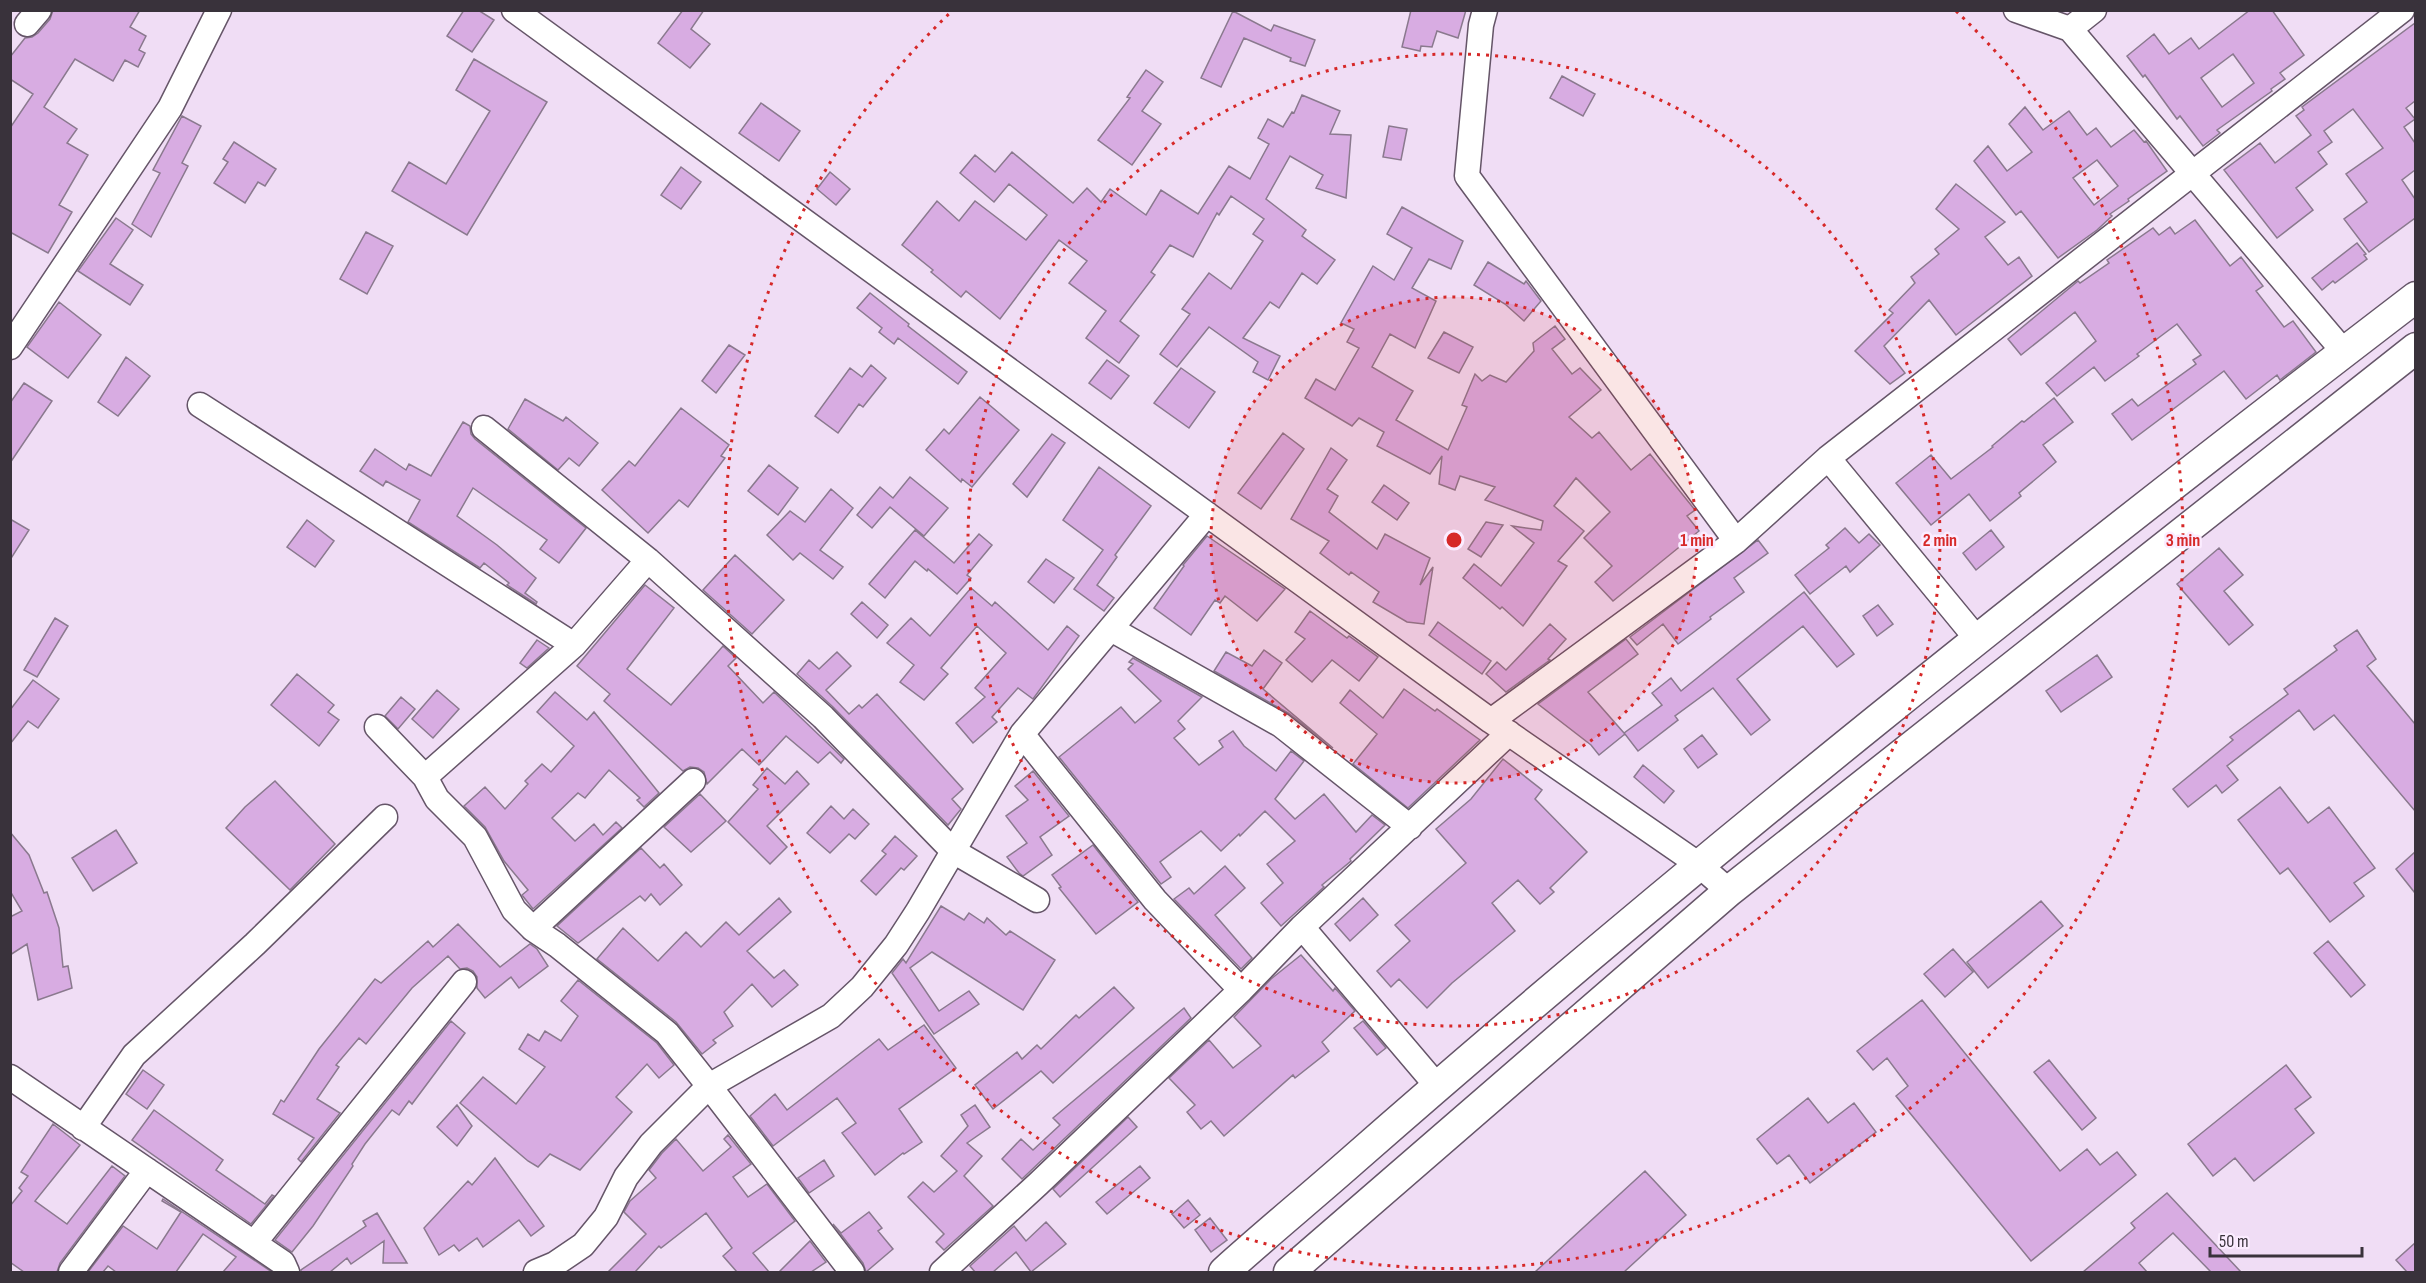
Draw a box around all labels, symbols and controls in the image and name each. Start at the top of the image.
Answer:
centre of rings [1444,530,1464,550]
text: 1 min [1680,530,1714,551]
text: 2 min [1923,530,1957,551]
text: 3 min [2166,530,2200,551]
scale bar [2210,1220,2362,1258]
text: 50 m [2219,1231,2249,1252]

